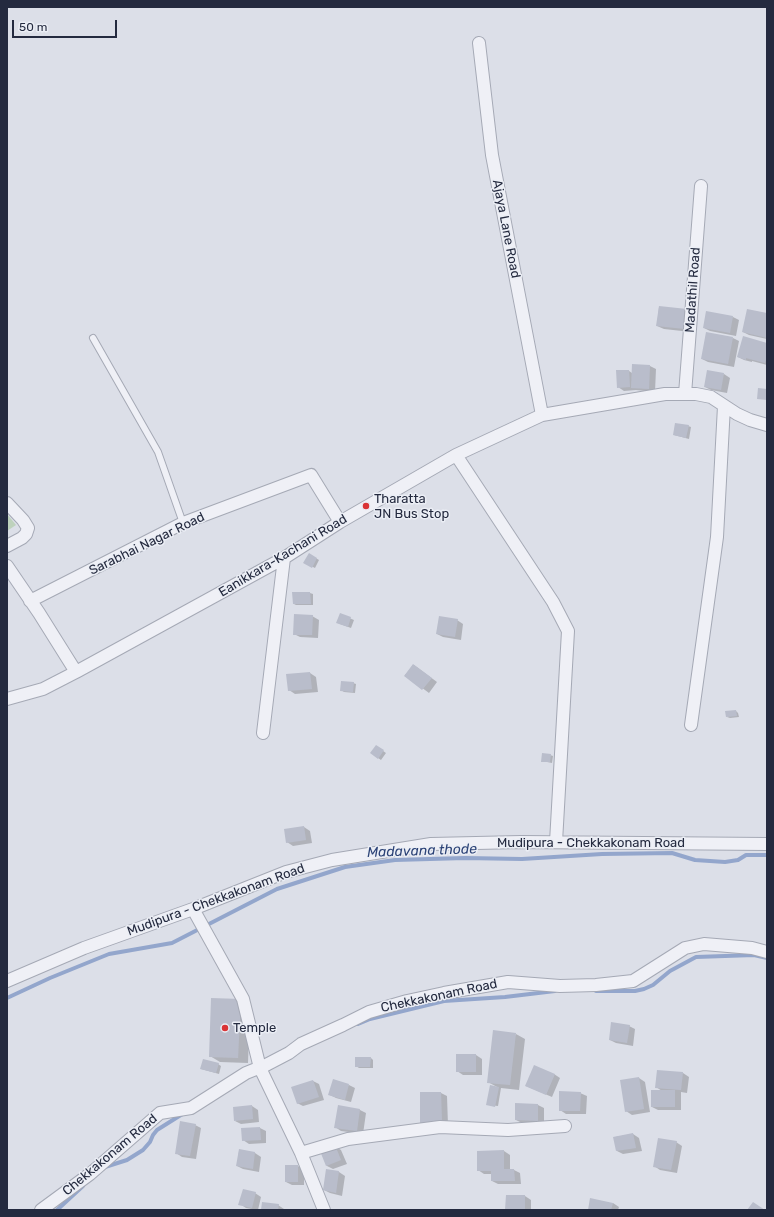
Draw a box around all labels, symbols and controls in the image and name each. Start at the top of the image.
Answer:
scale bar [14,12,119,38]
text: 50 m [19,20,47,34]
street label: Ajaya Lane Road [489,178,523,280]
street label: Madathil Road [682,247,704,333]
place label: Tharatta JN Bus Stop [374,491,449,522]
marker: Tharatta JN Bus Stop [361,501,371,511]
street label: Sarabhai Nagar Road [87,509,207,579]
street label: Eanikkara-Kachani Road [216,511,350,601]
street label: Mudipura - Chekkakonam Road [497,835,685,851]
water label: Madavana thode [367,841,477,861]
street label: Mudipura - Chekkakonam Road [125,861,307,939]
street label: Chekkakonam Road [379,976,499,1016]
place label: Temple [233,1020,276,1036]
marker: Temple [220,1023,230,1033]
street label: Chekkakonam Road [59,1111,161,1199]

